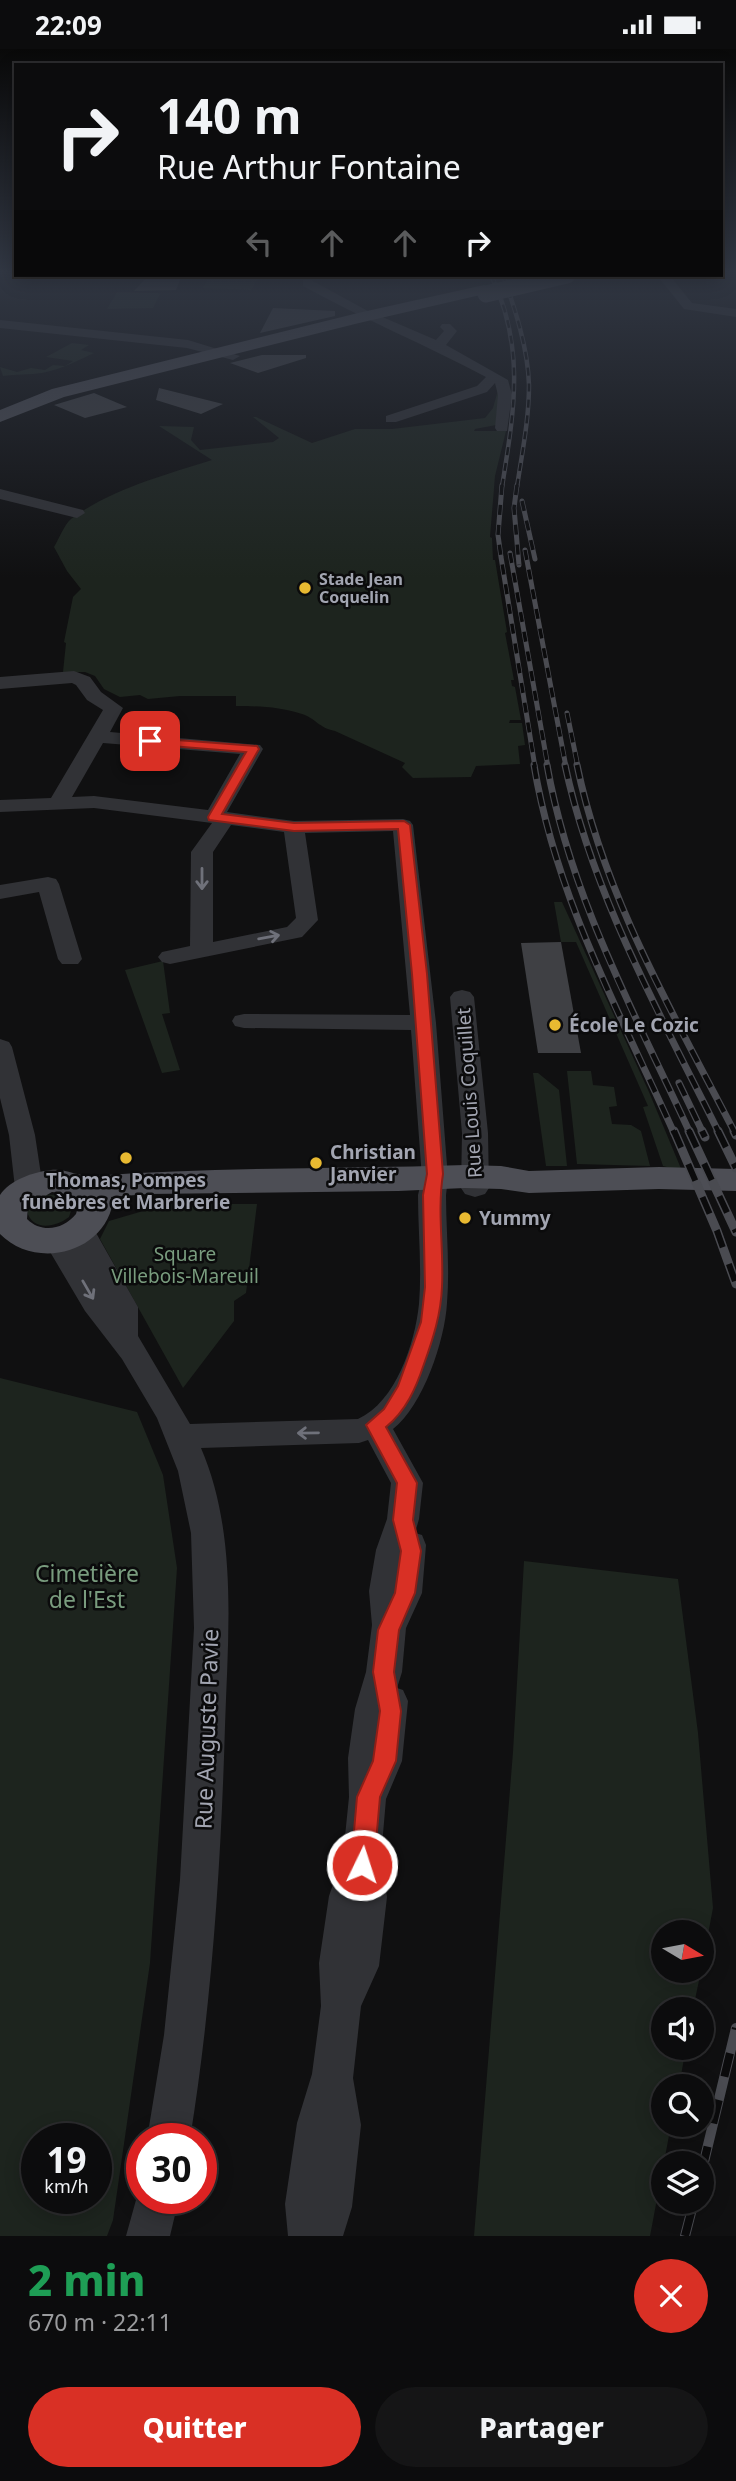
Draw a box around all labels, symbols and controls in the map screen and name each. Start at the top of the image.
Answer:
text: 22:09 [35,7,102,43]
text: 140 m [157,82,302,148]
icon: right [42,91,133,182]
text: Rue Arthur Fontaine [157,145,461,188]
icon: left [240,224,278,262]
icon: ahead [313,224,351,262]
icon: ahead [386,224,424,262]
icon: right [459,224,497,262]
place label: Stade Jean Coquelin [319,568,403,608]
marker: Stade Jean Coquelin [297,580,313,596]
pin [120,711,180,771]
icon: arrive [131,722,169,760]
one-way arrow [195,867,209,890]
one-way arrow [257,930,280,943]
street label: Rue Louis Coquillet [450,1007,488,1179]
place label: École Le Cozic [569,1012,699,1038]
marker: École Le Cozic [547,1017,563,1033]
place label: Christian Janvier [328,1139,416,1187]
marker: Thomas, Pompes funèbres et Marbrerie [118,1150,134,1166]
marker: Christian Janvier [308,1155,324,1171]
place label: Thomas, Pompes funèbres et Marbrerie [22,1167,230,1215]
place label: Yummy [479,1205,551,1231]
marker: Yummy [457,1210,473,1226]
park label: Square Villebois-Mareuil [111,1241,259,1289]
one-way arrow [81,1280,95,1300]
one-way arrow [297,1427,320,1440]
park label: Cimetière de l'Est [35,1557,139,1615]
street label: Rue Auguste Pavie [187,1628,225,1830]
position arrow [325,1828,399,1902]
north arrow [651,1920,714,1983]
map controls [651,1920,714,2214]
button: sound [651,1997,714,2060]
button: search [651,2074,714,2137]
speed limit sign: 30 [126,2123,217,2214]
text: 19 [46,2136,87,2183]
button: layers [651,2151,714,2214]
text: km/h [44,2174,89,2198]
text: 2 min [28,2251,145,2308]
button: close [634,2259,708,2333]
text: 670 m · 22:11 [28,2306,172,2338]
button: Quitter [28,2387,361,2467]
button: Partager [375,2387,708,2467]

